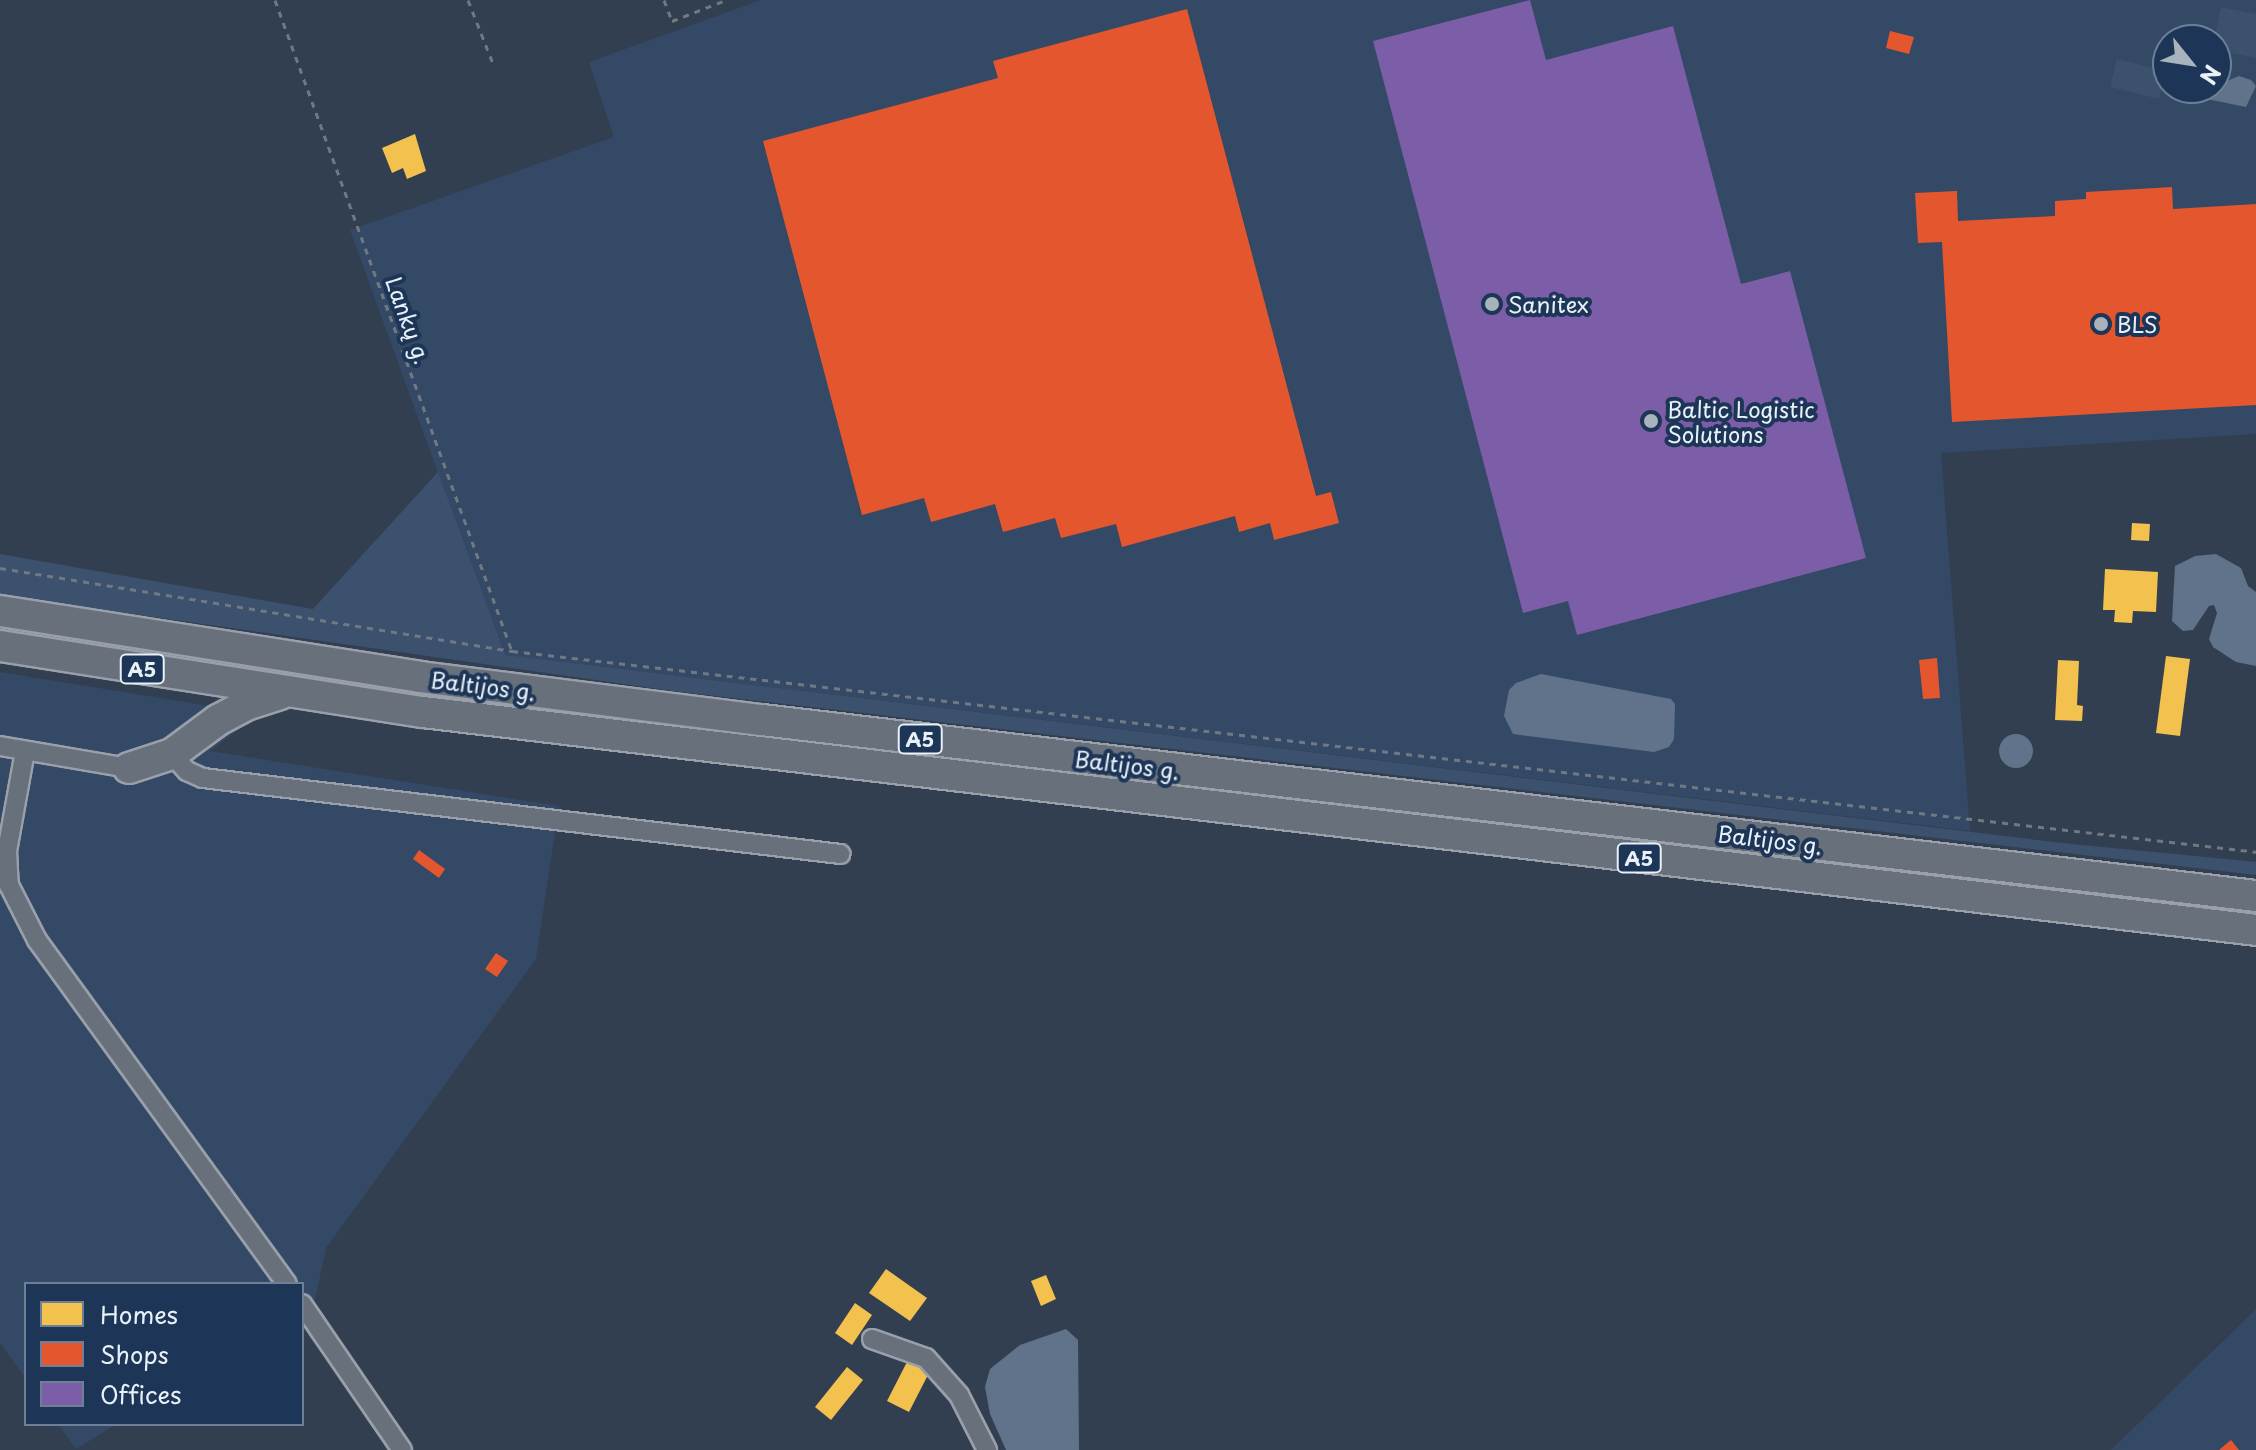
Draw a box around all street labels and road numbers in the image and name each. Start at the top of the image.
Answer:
street label: Lankų g. [381,273,437,367]
road number: A5 [118,653,166,685]
street label: Baltijos g. [430,666,536,704]
road number: A5 [896,723,944,755]
street label: Baltijos g. [1074,745,1180,783]
street label: Baltijos g. [1717,820,1823,858]
road number: A5 [1615,842,1663,874]

